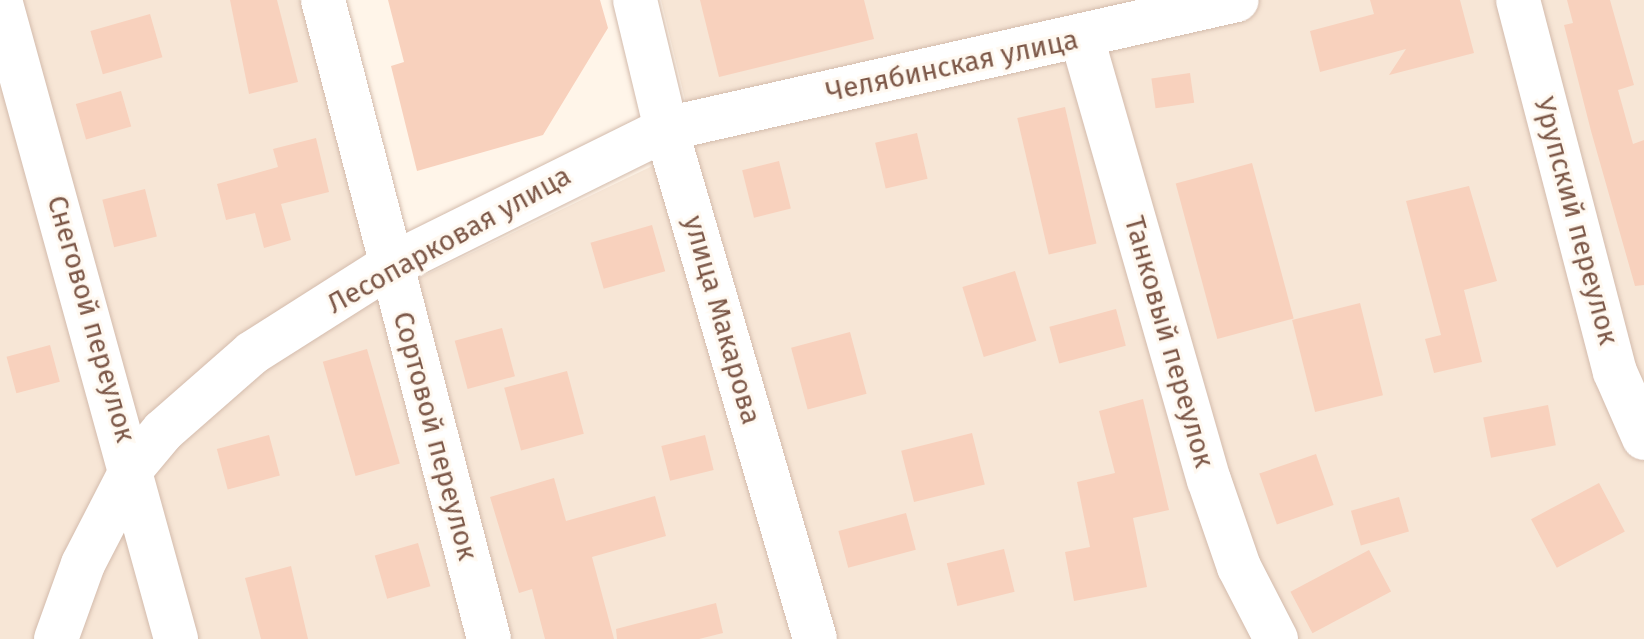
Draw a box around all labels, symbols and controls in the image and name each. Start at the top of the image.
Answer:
street label: Челябинская улица [823,23,1081,109]
street label: Урупский переулок [1527,94,1625,348]
street label: Лесопарковая улица [321,159,577,321]
street label: Снеговой переулок [40,192,142,446]
street label: улица Макарова [676,212,768,428]
street label: Танковый переулок [1117,212,1221,472]
street label: Сортовой переулок [386,308,484,564]

